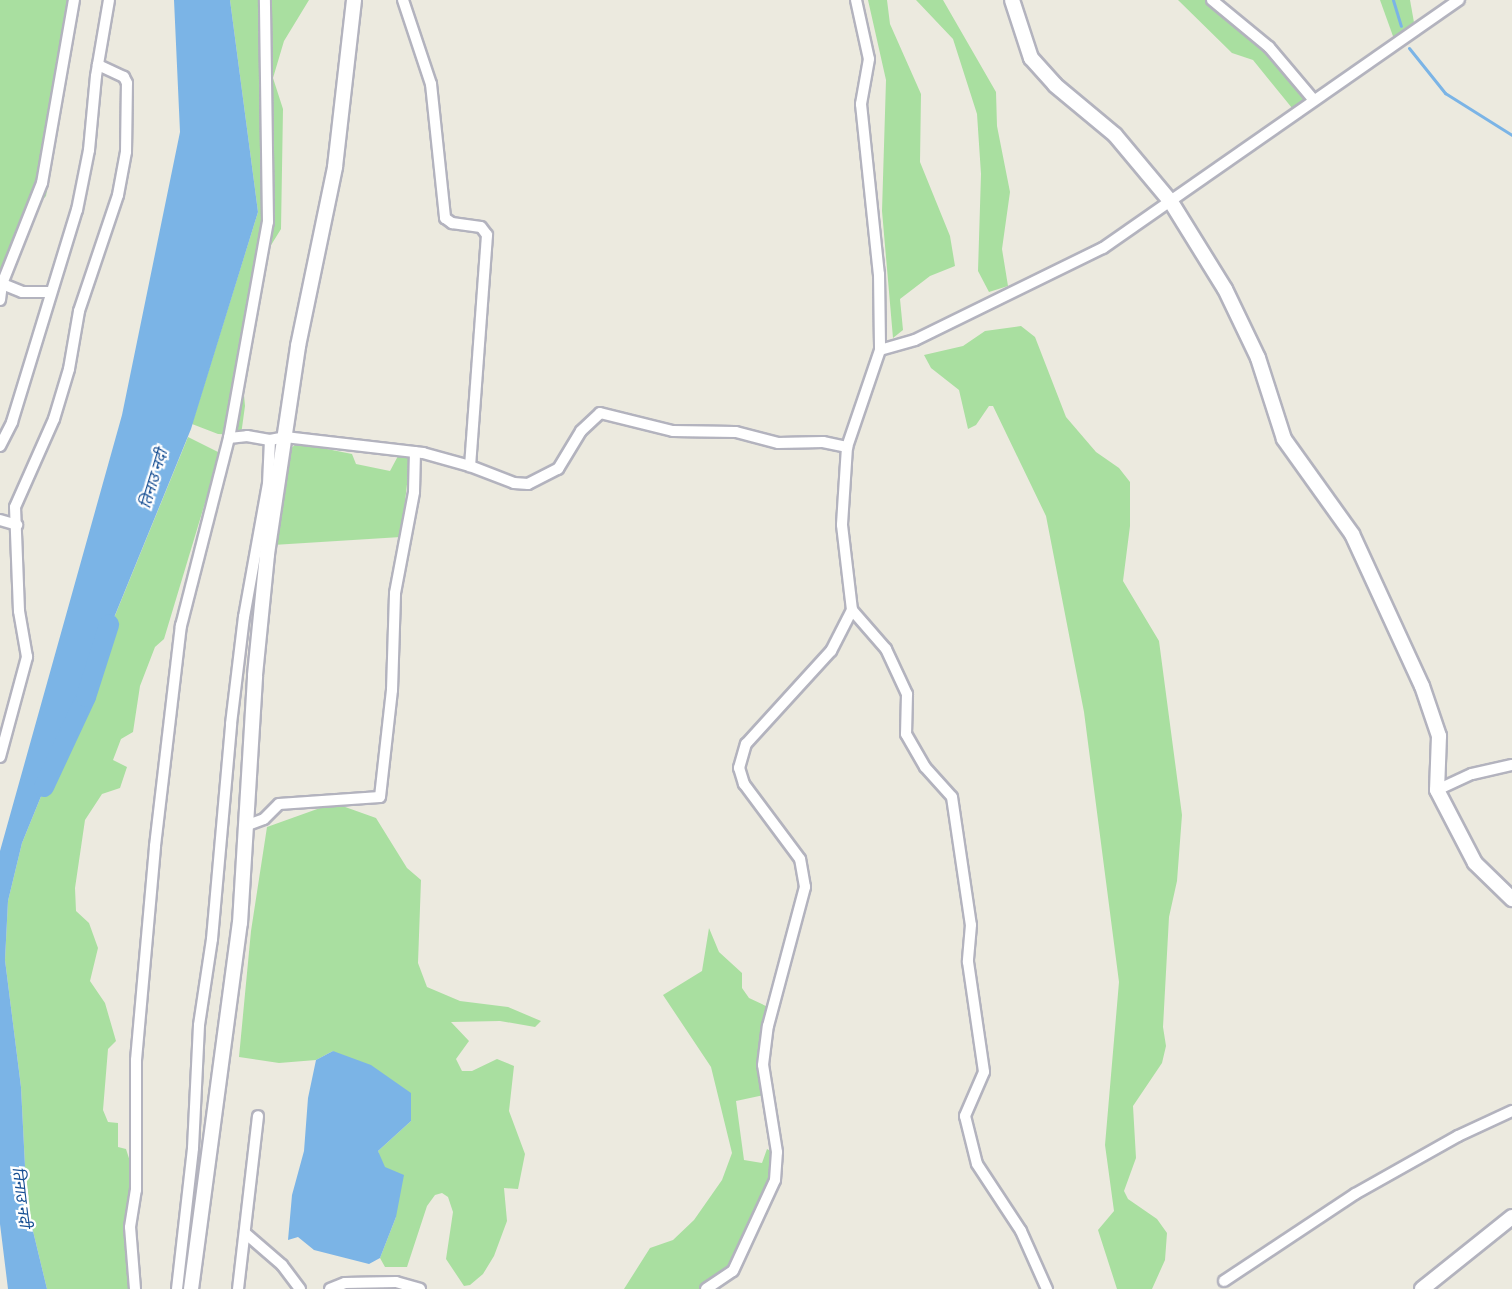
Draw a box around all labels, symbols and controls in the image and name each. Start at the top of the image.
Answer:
water label: तिनाउ नदी [136,447,172,511]
water label: तिनाउ नदी [8,1166,34,1228]

